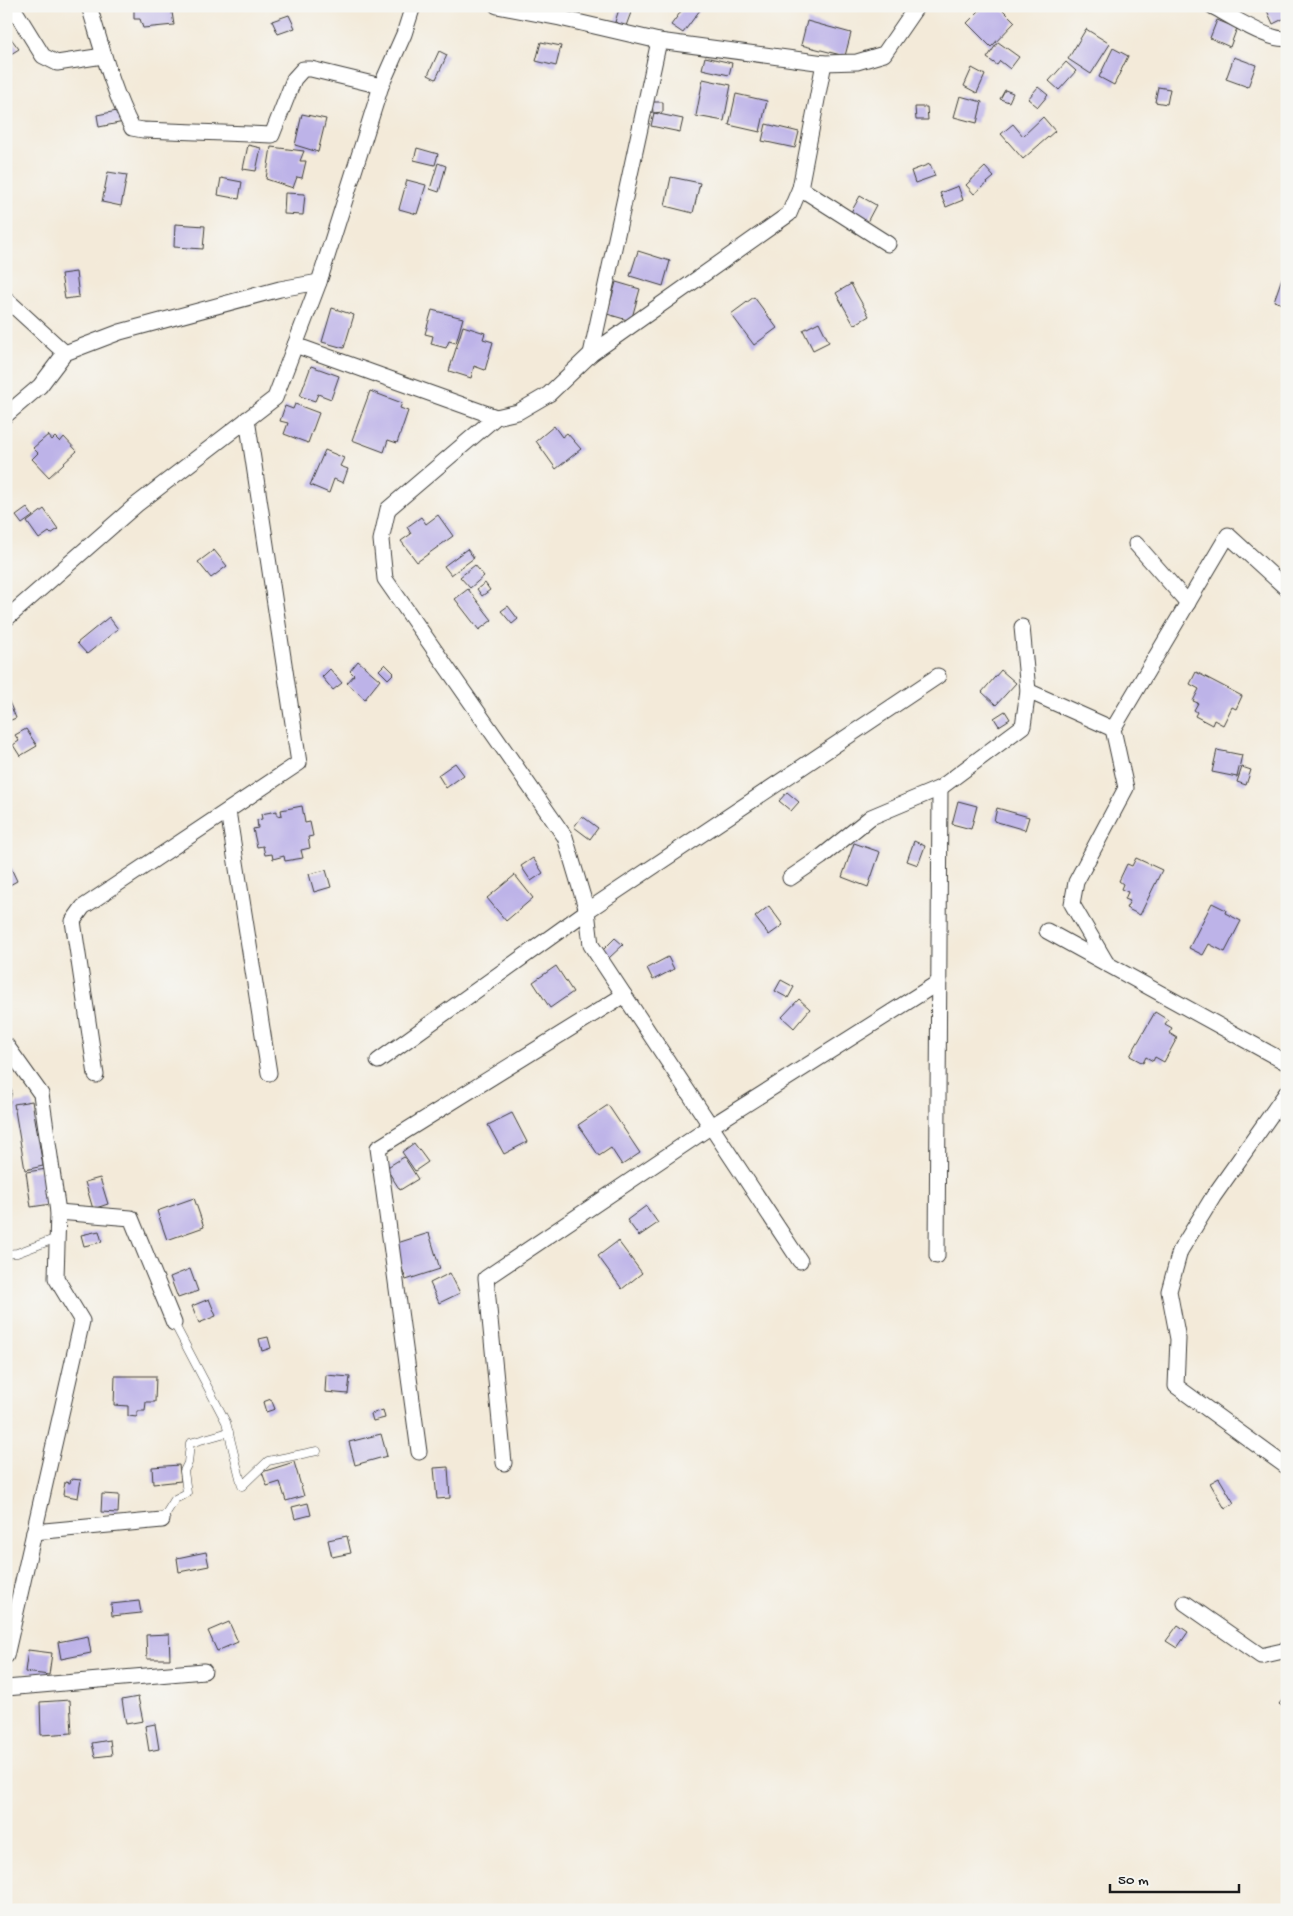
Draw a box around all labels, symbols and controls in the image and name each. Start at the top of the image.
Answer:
scale bar [1110,1861,1239,1893]
text: 50 m [1118,1872,1149,1890]

